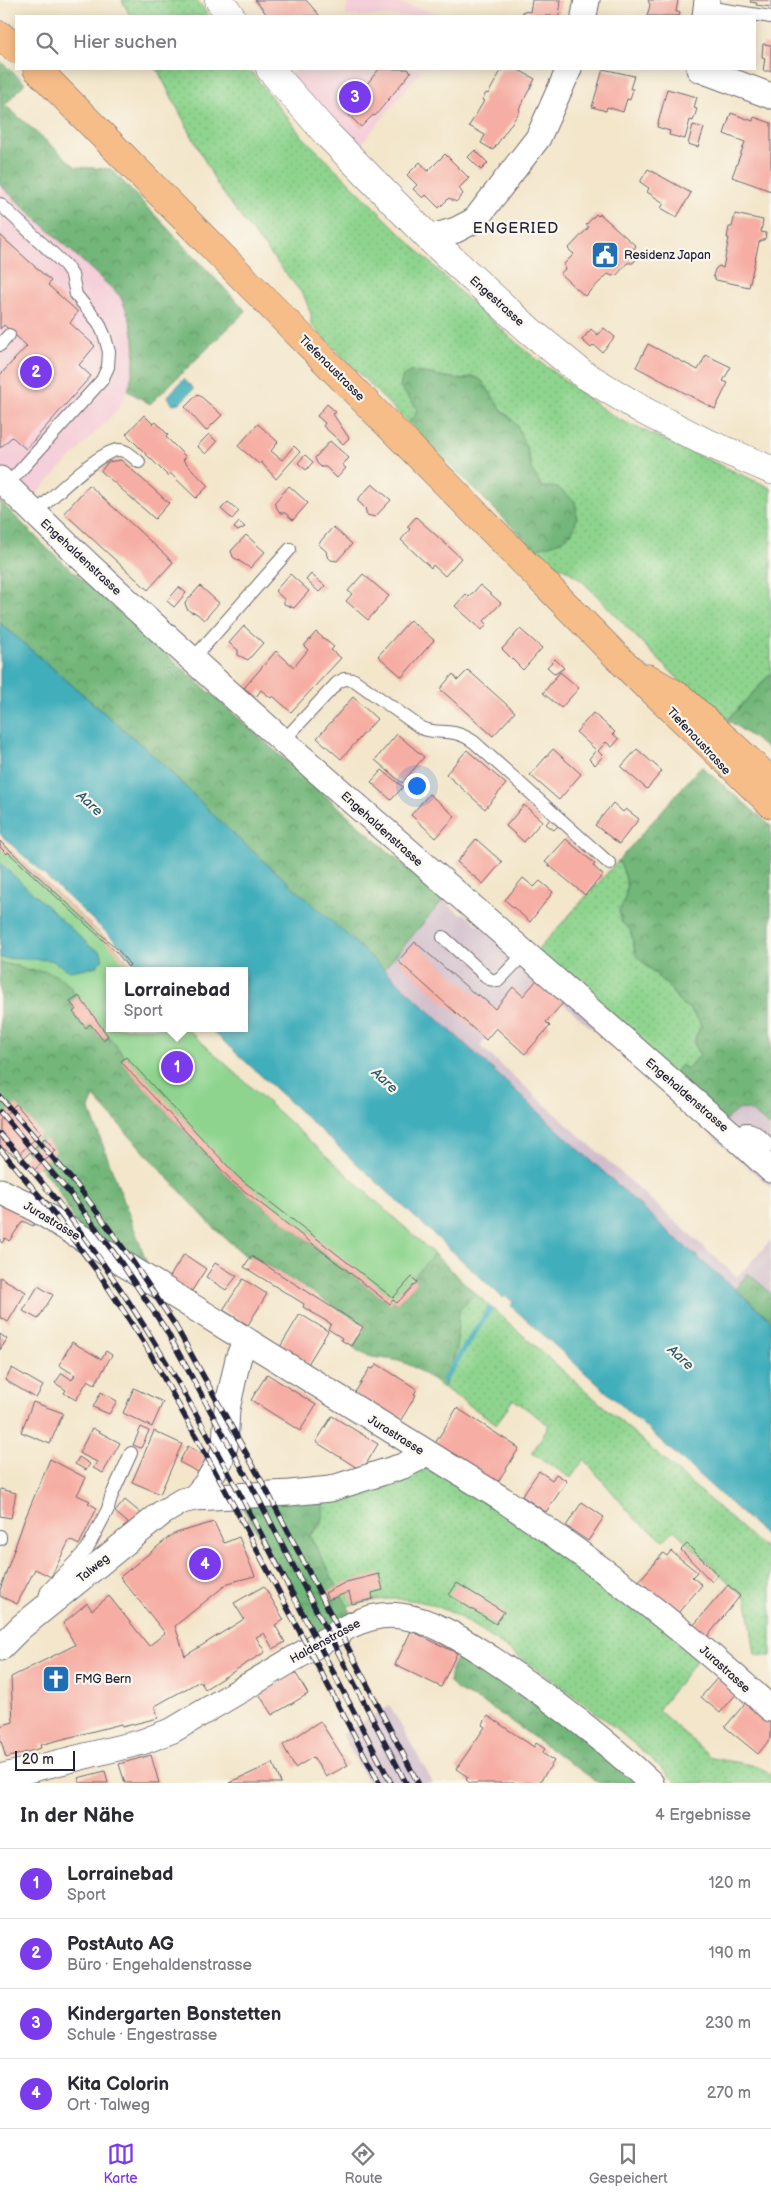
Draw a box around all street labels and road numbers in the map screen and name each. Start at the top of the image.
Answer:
street label: Engestrasse [466,273,527,330]
street label: Tiefenaustrasse [296,332,368,404]
street label: Engehaldenstrasse [37,516,124,599]
street label: Tiefenaustrasse [664,704,734,778]
street label: Engehaldenstrasse [338,789,426,870]
street label: Engehaldenstrasse [642,1055,731,1135]
street label: Jurastrasse [21,1199,83,1244]
street label: Jurastrasse [365,1412,427,1459]
street label: Talweg [74,1551,113,1586]
street label: Haldenstrasse [287,1616,363,1667]
street label: Jurastrasse [696,1643,753,1696]

